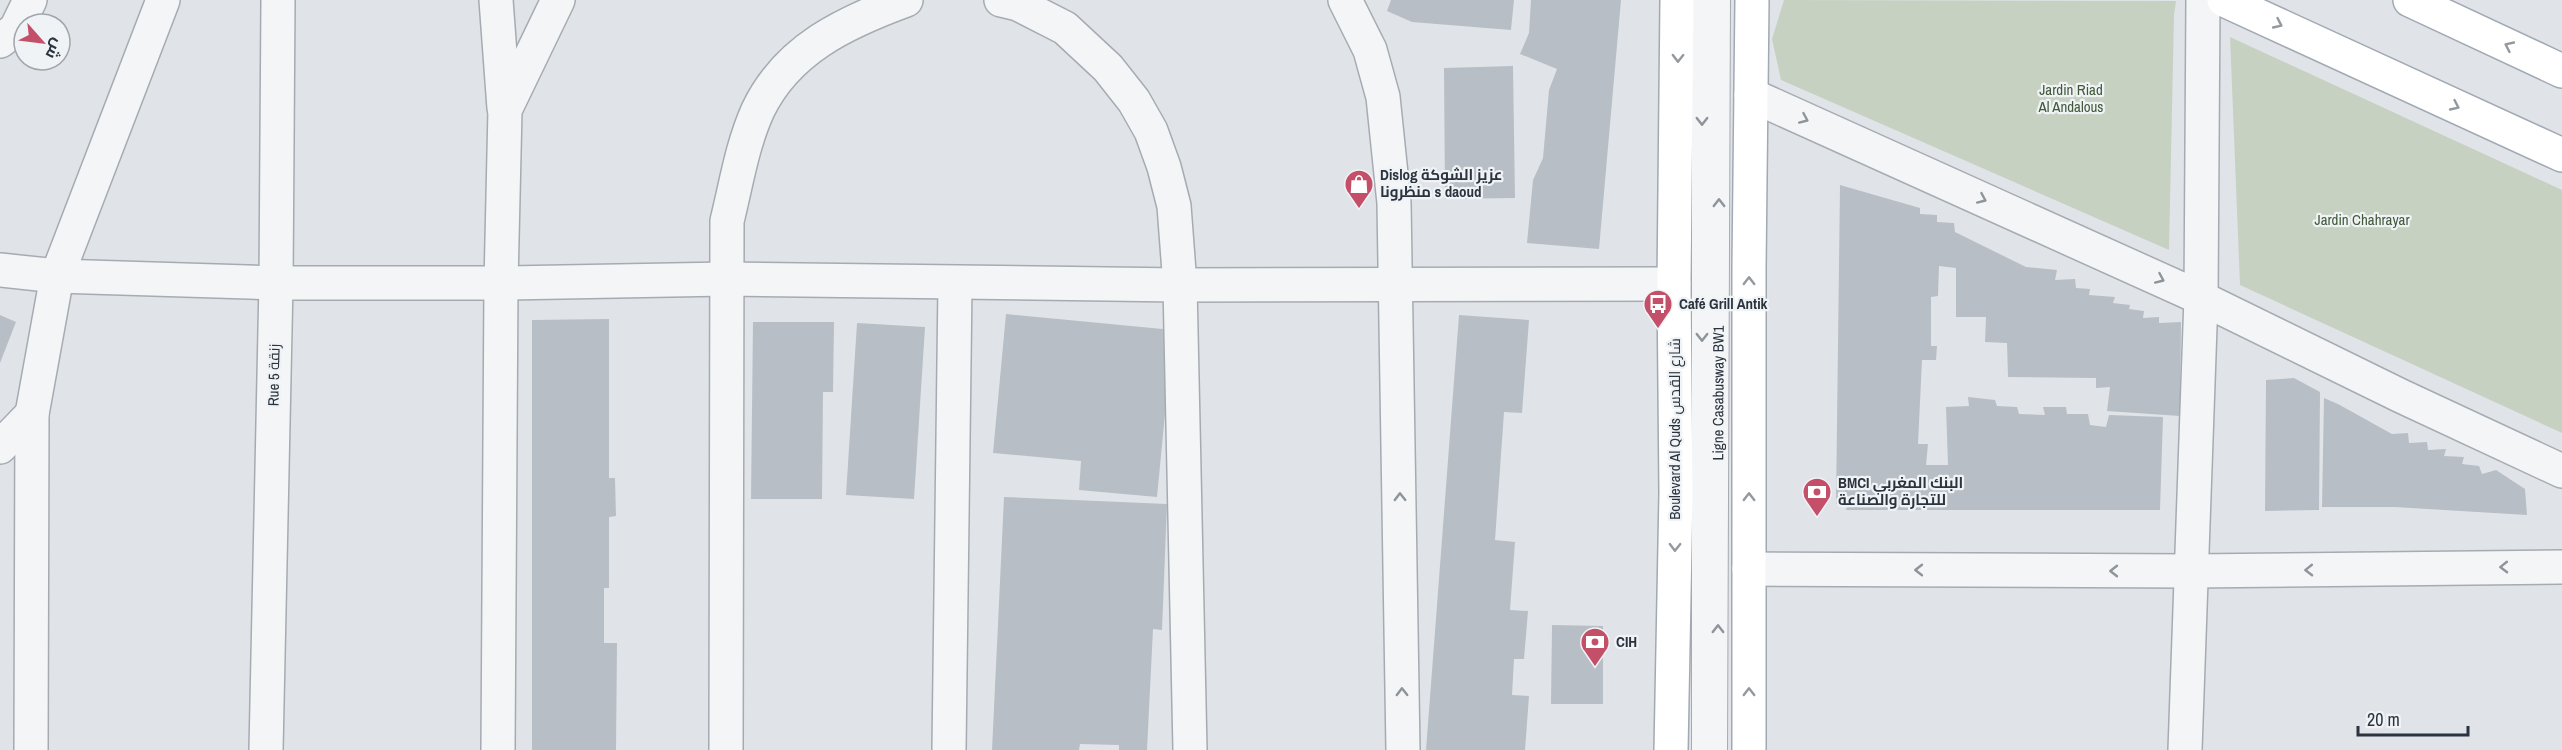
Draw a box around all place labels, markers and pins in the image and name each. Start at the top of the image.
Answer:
place label: Dislog عزيز الشوكة منظرونا s daoud [1380,164,1503,202]
shop icon: Dislog عزيز الشوكة منظرونا s daoud [1343,168,1375,210]
bus stop icon: Café Grill Antik [1642,288,1674,330]
place label: Café Grill Antik [1679,293,1768,314]
place label: BMCI البنك المغربي للتجارة والصناعة [1838,472,1963,510]
bank icon: BMCI البنك المغربي للتجارة والصناعة [1801,476,1833,518]
bank icon: CIH [1579,626,1611,668]
place label: CIH [1616,631,1637,652]

